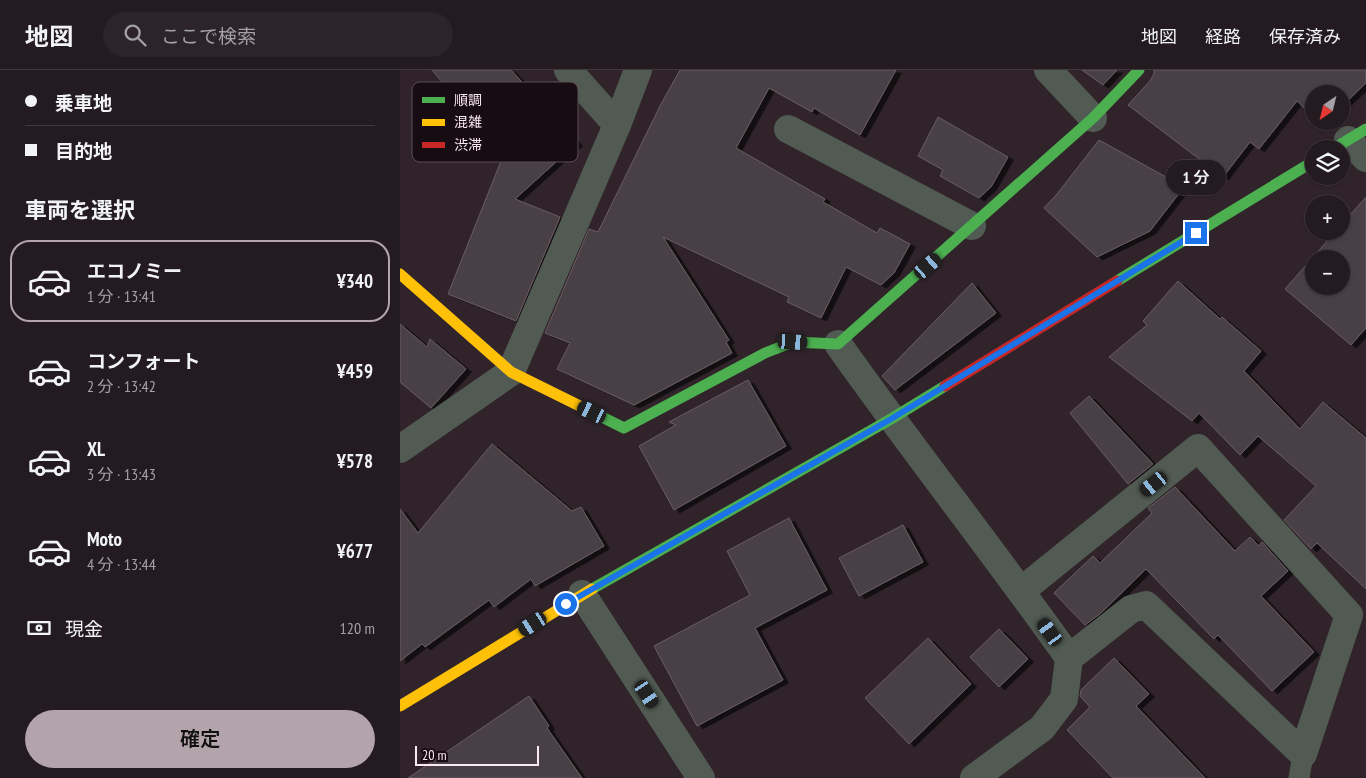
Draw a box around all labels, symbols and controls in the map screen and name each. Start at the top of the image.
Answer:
search box [103,12,453,57]
text: 地図 [25,21,73,52]
icon: search [121,21,149,49]
text: ここで検索 [161,24,256,48]
text: 地図 [1141,25,1177,48]
text: 経路 [1205,25,1241,48]
text: 保存済み [1269,25,1341,48]
legend [412,82,578,162]
north arrow [1305,85,1350,130]
map controls [1305,85,1350,295]
text: 乗車地 [55,91,112,115]
text: 順調 [454,91,482,109]
text: 混雑 [454,113,482,131]
text: 渋滞 [454,136,482,154]
text: 目的地 [55,139,112,163]
button: layers [1305,140,1350,185]
callout: 1 分 [1166,160,1226,196]
text: 1 分 [1183,167,1209,187]
button: + [1305,195,1350,240]
text: 車両を選択 [25,196,135,224]
route end [1185,222,1207,244]
car [911,250,944,282]
button: − [1305,250,1350,295]
icon: car [27,259,72,304]
text: エコノミー [87,259,182,283]
text: ¥340 [337,269,373,293]
text: 1 分 · 13:41 [87,286,156,306]
car [777,334,808,350]
icon: car [27,349,72,394]
text: コンフォート [87,349,200,373]
text: ¥459 [337,359,373,383]
text: 2 分 · 13:42 [87,376,156,396]
car [575,399,608,425]
text: XL [87,437,105,461]
icon: car [27,439,72,484]
text: ¥578 [337,449,373,473]
text: 3 分 · 13:43 [87,464,156,484]
car [1137,469,1170,499]
text: Moto [87,527,122,551]
icon: car [27,529,72,574]
text: ¥677 [337,539,373,563]
text: 4 分 · 13:44 [87,554,156,574]
route start [555,593,577,615]
car [516,610,549,638]
icon: cash [25,614,53,642]
car [1035,615,1064,649]
text: 現金 [65,617,103,641]
text: 120 m [340,618,375,638]
car [632,677,661,711]
button: 確定 [25,710,375,768]
scale bar [415,743,539,766]
text: 20 m [422,746,447,764]

